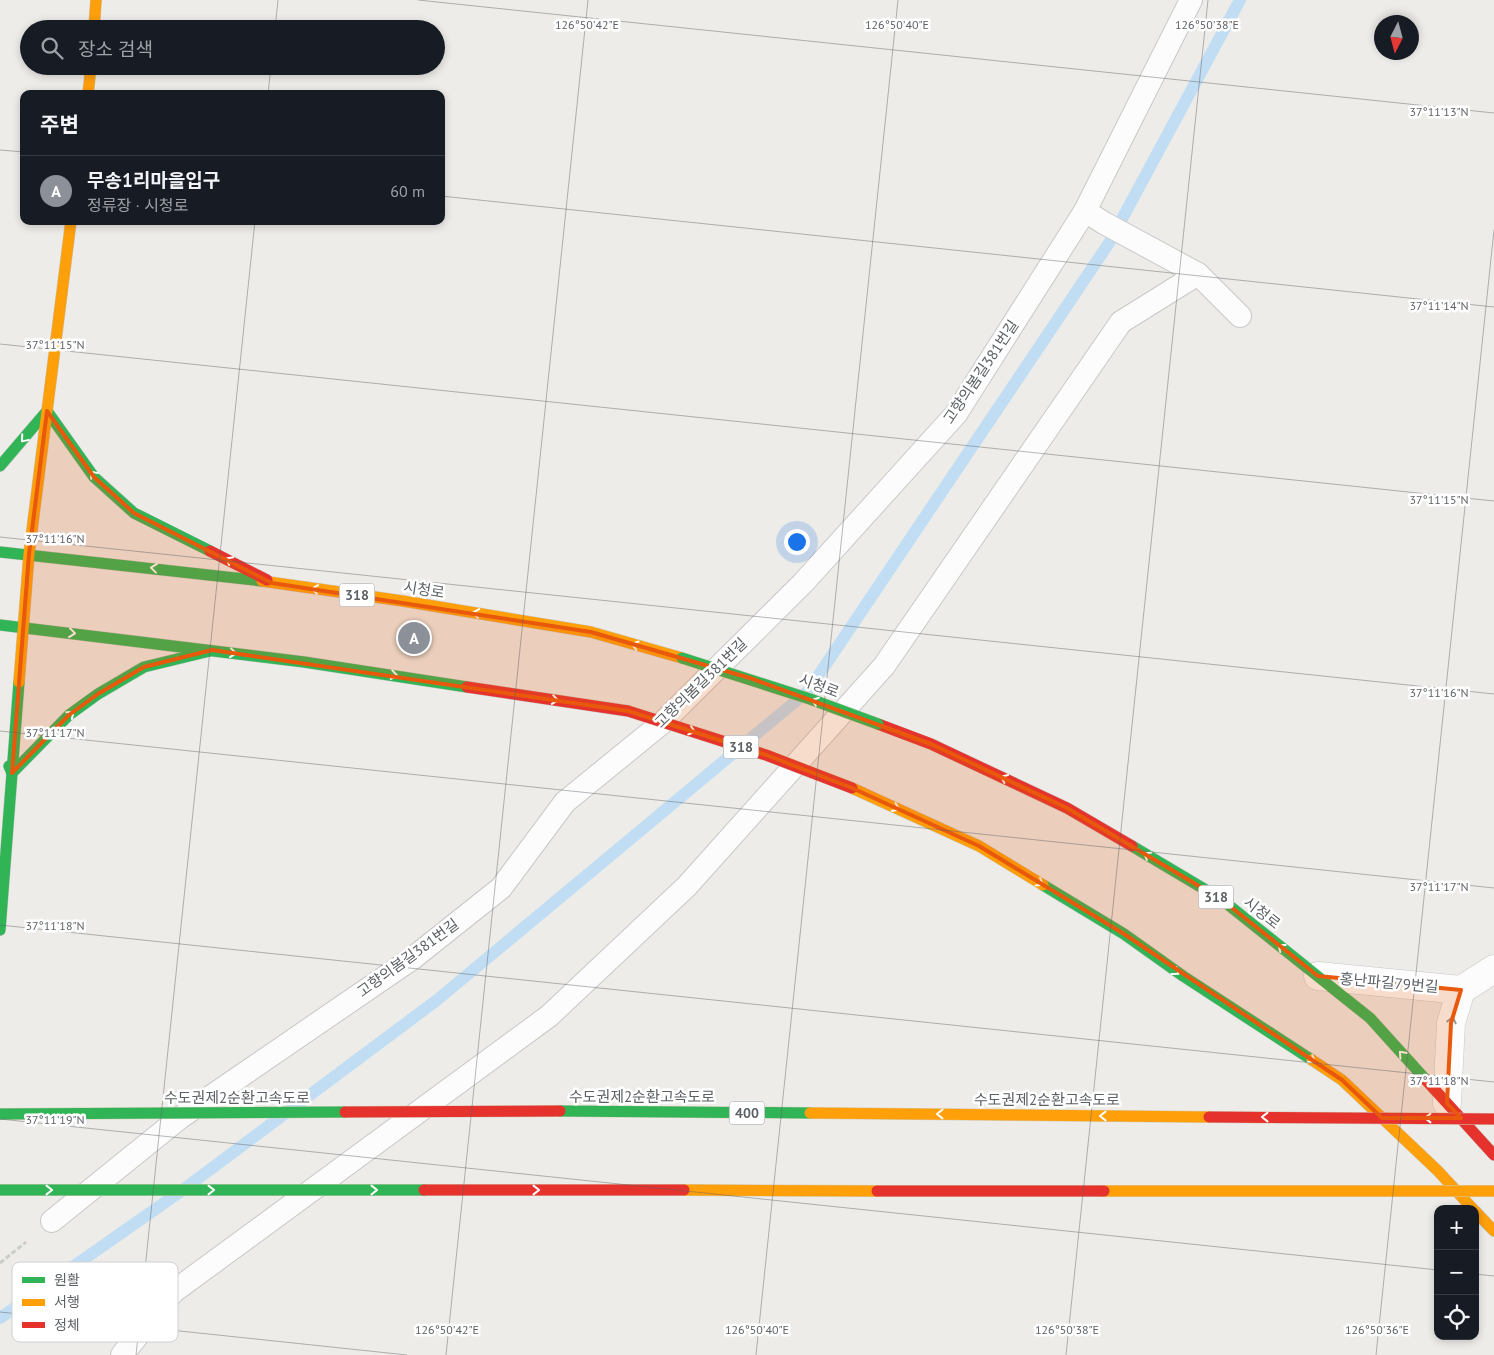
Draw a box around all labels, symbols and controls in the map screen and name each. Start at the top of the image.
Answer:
north arrow [1374,15,1419,60]
text: 126°50'42"E [555,17,619,32]
text: 126°50'40"E [865,17,929,32]
text: 126°50'38"E [1175,17,1239,32]
search box [20,20,445,75]
icon: search [38,34,66,62]
text: 장소 검색 [78,37,153,61]
text: 37°11'13"N [1409,104,1469,119]
text: 주변 [40,111,79,138]
text: 무송1리마을입구 [87,168,220,192]
text: A [51,181,61,201]
text: 60 m [390,181,425,201]
text: 정류장 · 시청로 [87,195,188,215]
text: 37°11'14"N [1409,298,1469,313]
street label: 고향의봄길381번길 [939,316,1022,427]
text: 37°11'15"N [25,337,85,352]
one-way arrow [20,433,29,442]
one-way arrow [90,471,98,480]
text: 37°11'15"N [1409,492,1469,507]
your location [784,529,810,555]
text: 37°11'16"N [25,531,85,546]
one-way arrow [225,556,234,566]
one-way arrow [150,563,158,574]
street label: 시청로 [402,577,446,602]
one-way arrow [311,584,319,595]
road number: 318 [340,584,374,606]
one-way arrow [471,609,480,619]
pin: A [398,619,430,657]
one-way arrow [68,627,76,638]
street label: 고향의봄길381번길 [650,634,751,732]
one-way arrow [631,640,640,650]
one-way arrow [229,647,237,658]
one-way arrow [390,670,398,680]
street label: 시청로 [796,670,842,702]
text: 37°11'16"N [1409,685,1469,700]
one-way arrow [550,694,559,704]
one-way arrow [812,697,820,707]
one-way arrow [66,711,75,720]
text: 37°11'17"N [25,725,85,740]
one-way arrow [687,725,695,735]
road number: 318 [724,736,758,759]
one-way arrow [1000,774,1009,785]
one-way arrow [891,802,900,813]
one-way arrow [1143,852,1152,862]
one-way arrow [1035,877,1044,887]
text: 37°11'17"N [1409,879,1469,894]
road number: 318 [1198,886,1234,909]
street label: 시청로 [1240,892,1284,933]
street label: 고향의봄길381번길 [353,914,462,1001]
text: 37°11'18"N [25,918,85,933]
one-way arrow [1278,944,1287,952]
one-way arrow [1170,966,1179,974]
street label: 홍난파길79번길 [1339,969,1439,996]
one-way arrow [1447,1015,1457,1024]
one-way arrow [1399,1051,1408,1060]
one-way arrow [1307,1054,1316,1063]
text: 37°11'18"N [1409,1073,1469,1088]
street label: 수도권제2순환고속도로 [569,1087,715,1106]
street label: 수도권제2순환고속도로 [164,1088,310,1107]
street label: 수도권제2순환고속도로 [974,1090,1120,1109]
road number: 400 [730,1102,764,1124]
one-way arrow [936,1109,944,1119]
one-way arrow [1099,1111,1106,1121]
text: 37°11'19"N [25,1112,85,1127]
one-way arrow [1261,1112,1269,1122]
one-way arrow [1424,1113,1432,1123]
one-way arrow [45,1185,53,1195]
one-way arrow [208,1185,215,1195]
one-way arrow [370,1185,378,1195]
one-way arrow [532,1185,540,1195]
map controls [1434,1205,1479,1340]
button: + [1434,1205,1479,1250]
button: − [1434,1250,1479,1295]
legend [12,1262,178,1342]
text: 원활 [54,1271,80,1289]
text: 서행 [54,1293,80,1311]
button: locate [1434,1295,1479,1340]
text: 정체 [54,1316,80,1334]
text: 126°50'42"E [415,1322,479,1337]
text: 126°50'40"E [725,1322,789,1337]
text: 126°50'38"E [1035,1322,1099,1337]
text: 126°50'36"E [1345,1322,1409,1337]

